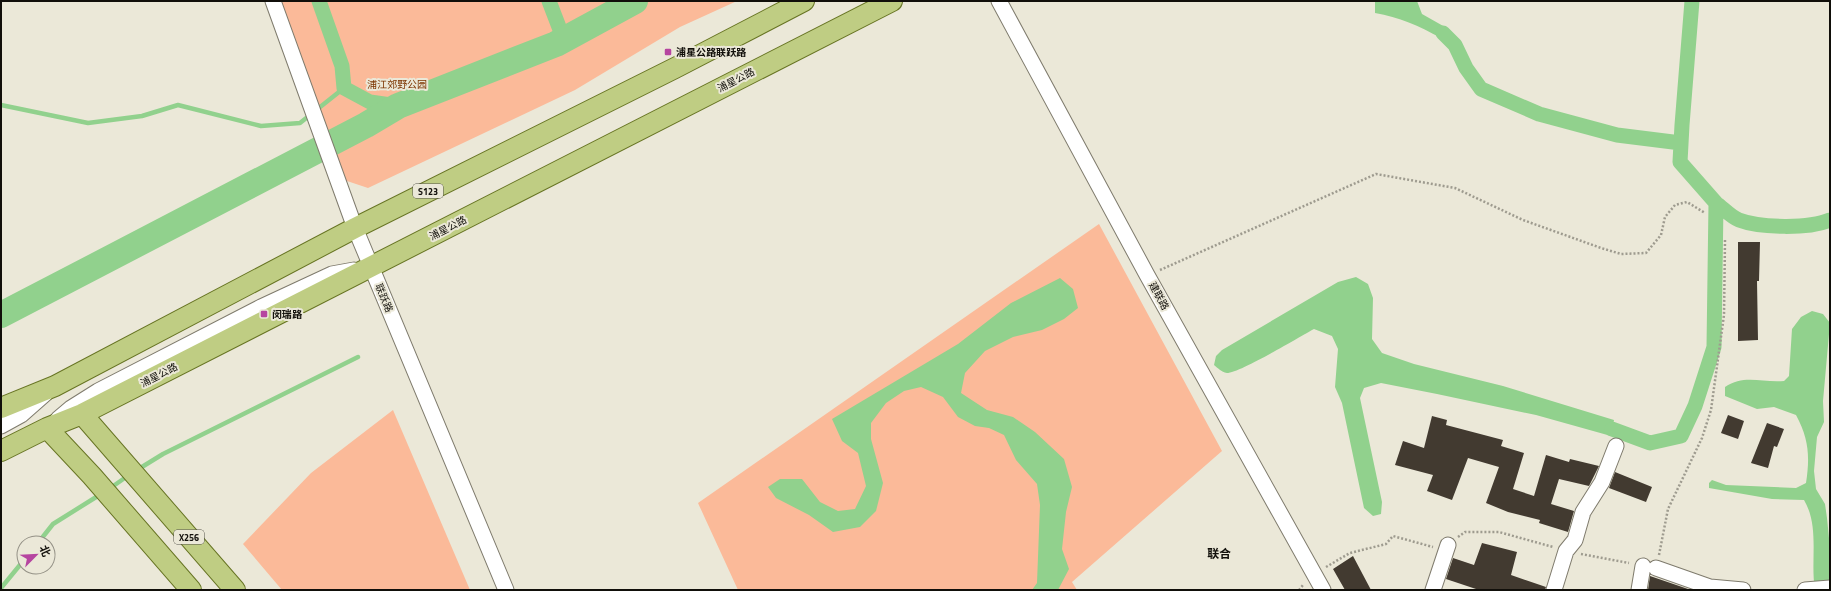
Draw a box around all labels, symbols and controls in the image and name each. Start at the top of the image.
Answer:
place label: 浦星公路联跃路 [676,45,747,60]
marker: 浦星公路联跃路 [663,47,673,57]
street label: 浦星公路 [715,64,757,96]
park label: 浦江郊野公园 [367,77,427,92]
road number: S123 [413,184,443,198]
street label: 浦星公路 [427,212,469,244]
street label: 建联路 [1145,279,1173,313]
street label: 联跃路 [371,281,397,315]
place label: 闵瑞路 [272,307,303,322]
marker: 闵瑞路 [259,309,269,319]
street label: 浦星公路 [138,359,180,391]
road number: X256 [174,530,204,544]
north arrow [16,535,56,575]
text: 北 [36,543,55,559]
district label: 联合 [1207,544,1231,563]

